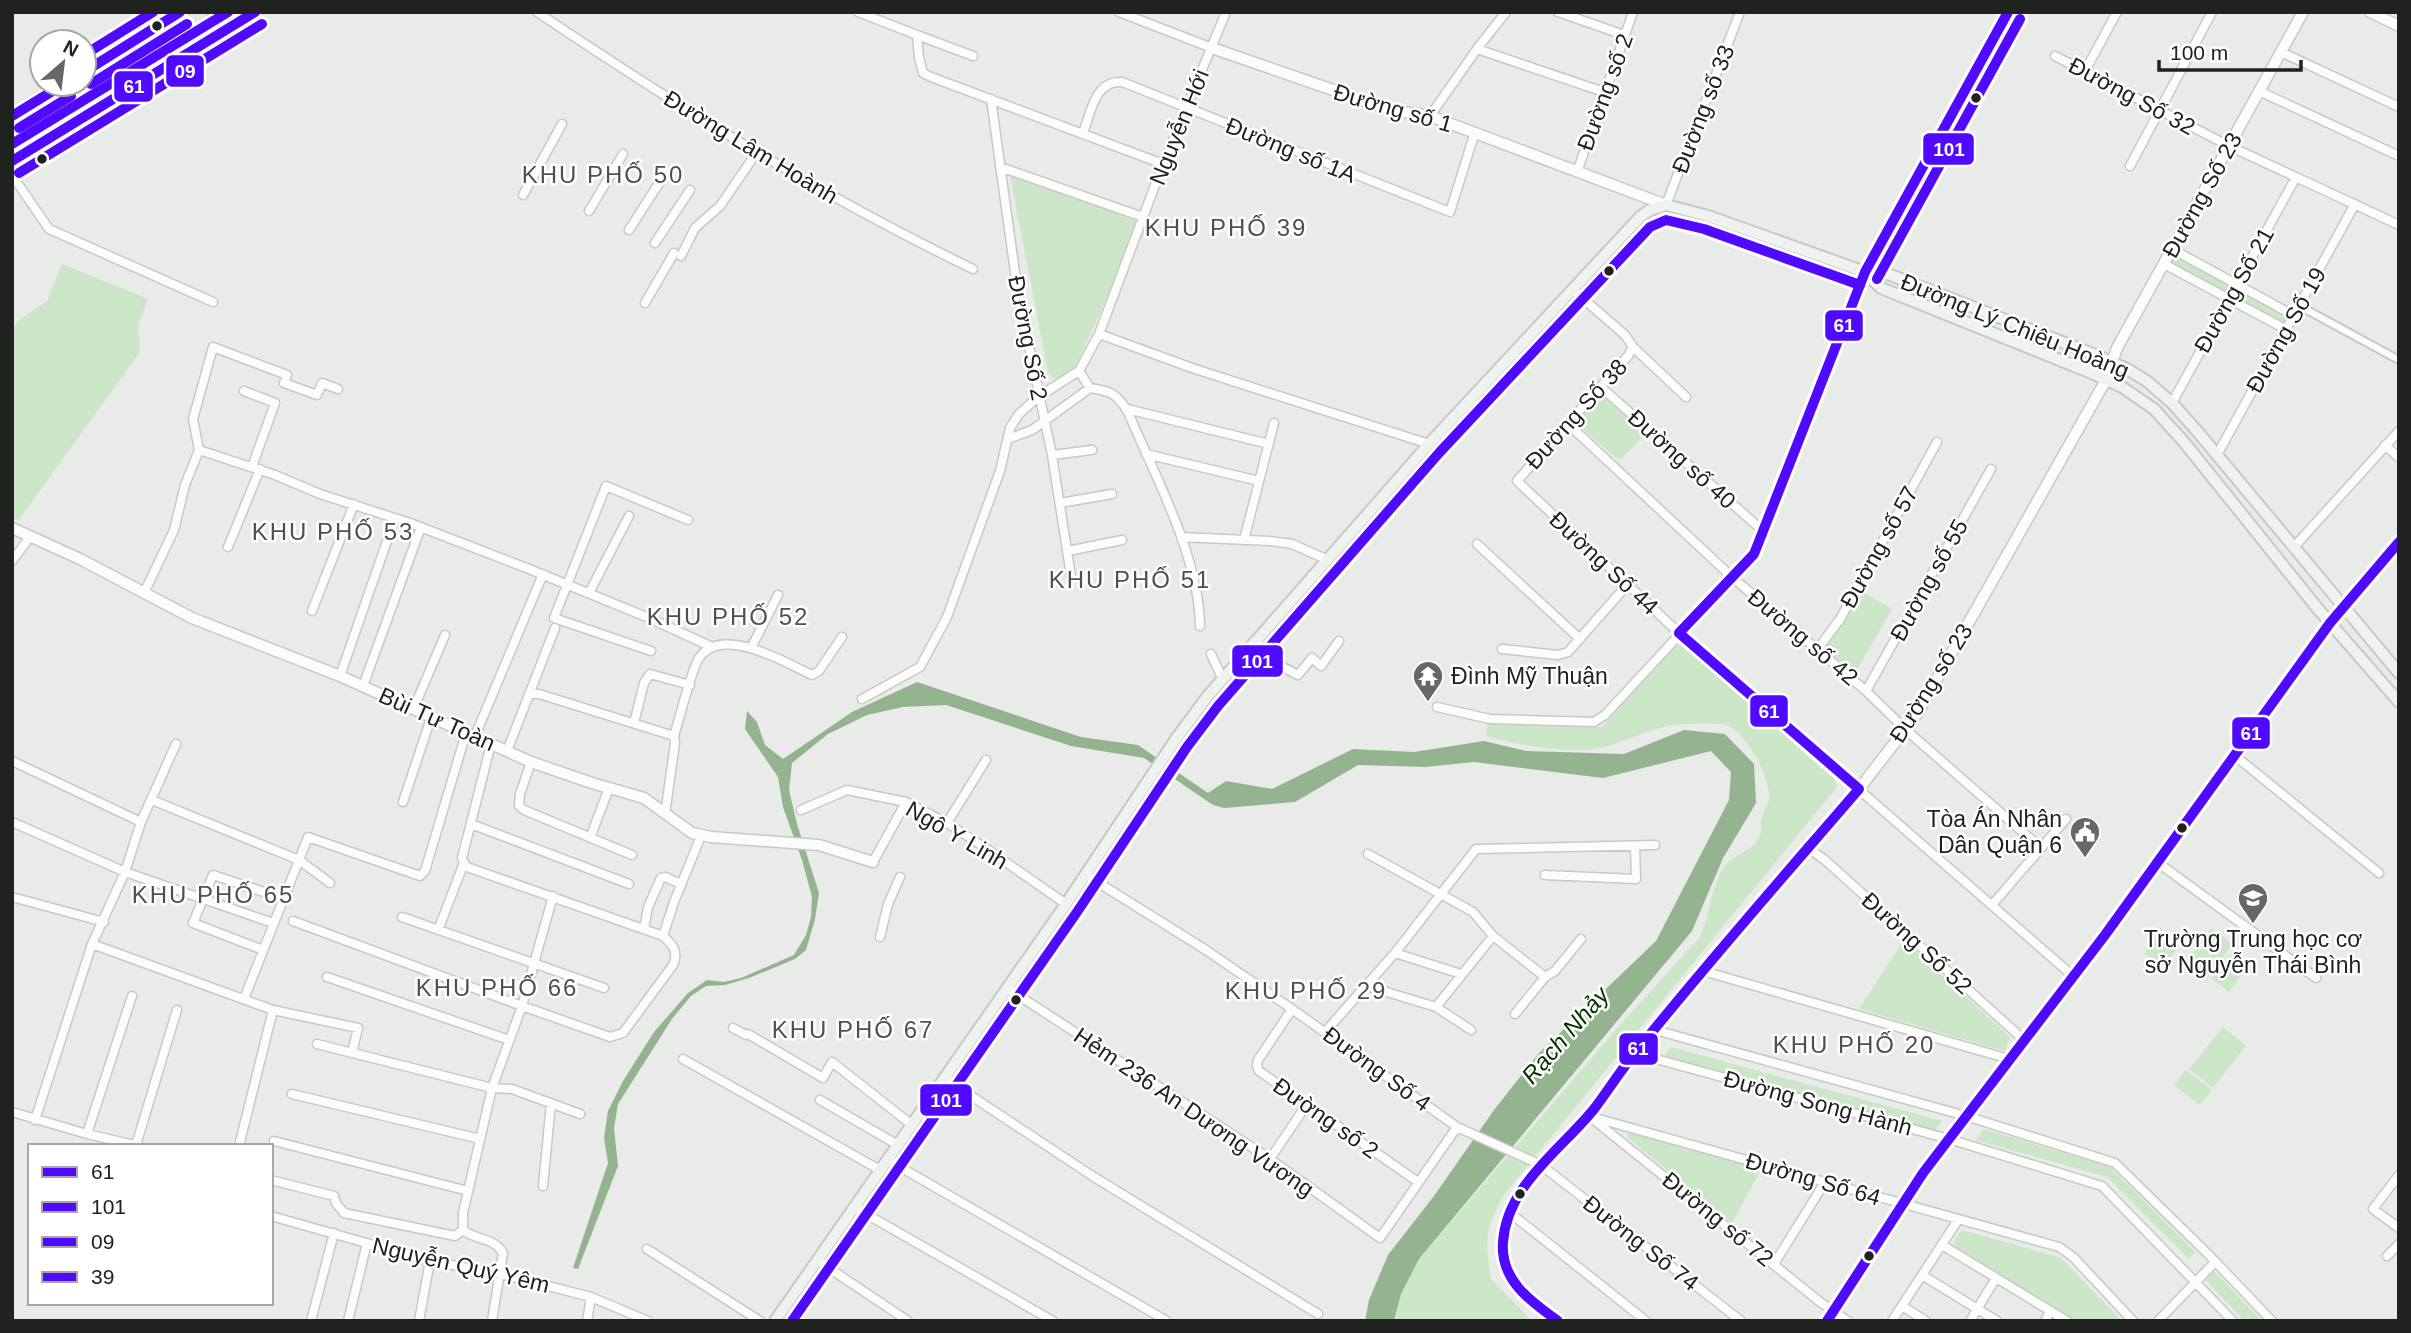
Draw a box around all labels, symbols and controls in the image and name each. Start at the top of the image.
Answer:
unlabelled marker [150,19,164,33]
north arrow [28,28,98,98]
scale bar [2159,28,2301,72]
street label: Đường số 2 [1572,30,1638,154]
text: N [60,36,82,61]
street label: Đường số 33 [1667,41,1739,177]
text: 100 m [2170,41,2228,64]
street label: Đường Số 32 [2064,52,2200,140]
line badge: 09 [165,54,205,88]
text: 09 [174,61,196,82]
street label: Nguyễn Hới [1144,65,1214,189]
line badge: 61 [113,70,154,103]
text: 61 [123,76,145,97]
street label: Đường số 1 [1331,79,1455,137]
street label: Đường Lâm Hoành [659,85,843,209]
unlabelled marker [1969,91,1983,105]
street label: Đường số 1A [1222,112,1360,188]
street label: Đường Số 23 [2157,128,2247,262]
line badge: 101 [1922,132,1975,166]
text: 101 [1933,139,1965,160]
unlabelled marker [35,152,49,166]
district label: KHU PHỐ 50 [522,161,684,188]
district label: KHU PHỐ 39 [1145,214,1307,241]
street label: Đường Số 21 [2189,223,2279,357]
street label: Đường Số 19 [2241,263,2331,397]
unlabelled marker [1602,264,1616,278]
street label: Đường Lý Chiêu Hoàng [1897,268,2133,384]
street label: Đường Số 2 [1003,273,1053,403]
line badge: 61 [1824,309,1864,342]
text: 61 [1833,315,1855,336]
street label: Đường Số 38 [1520,354,1632,474]
street label: Đường số 40 [1623,404,1741,514]
street label: Đường số 57 [1835,482,1923,612]
street label: Đường Số 44 [1544,506,1664,620]
street label: Đường số 55 [1885,515,1973,645]
district label: KHU PHỐ 53 [252,518,414,545]
district label: KHU PHỐ 51 [1049,566,1211,593]
street label: Đường số 42 [1743,584,1863,690]
district label: KHU PHỐ 52 [647,603,809,630]
street label: Đường số 23 [1884,619,1978,747]
line badge: 101 [1231,644,1284,678]
text: 101 [1241,651,1273,672]
temple icon: Đình Mỹ Thuận [1411,659,1445,703]
place label: Đình Mỹ Thuận [1451,663,1608,689]
street label: Bùi Tư Toàn [375,682,499,756]
line badge: 61 [1749,694,1789,728]
text: 61 [1758,701,1780,722]
line badge: 61 [2231,716,2271,750]
text: 61 [2240,723,2262,744]
street label: Ngô Y Linh [902,795,1012,875]
place label: Tòa Án Nhân Dân Quận 6 [1926,806,2062,858]
public building icon: Tòa Án Nhân Dân Quận 6 [2068,815,2102,859]
unlabelled marker [2175,821,2189,835]
district label: KHU PHỐ 65 [132,881,294,908]
school or university icon: Trường Trung học cơ sở Nguyễn Thái Bình [2236,881,2270,925]
street label: Đường Số 52 [1857,887,1977,999]
place label: Trường Trung học cơ sở Nguyễn Thái Bình [2144,926,2362,978]
district label: KHU PHỐ 66 [416,974,578,1001]
district label: KHU PHỐ 29 [1225,977,1387,1004]
water label: Rạch Nhảy [1516,980,1615,1089]
unlabelled marker [1009,993,1023,1007]
district label: KHU PHỐ 67 [772,1016,934,1043]
street label: Đường Số 4 [1318,1021,1436,1117]
street label: Hẻm 236 An Dương Vương [1069,1022,1319,1202]
district label: KHU PHỐ 20 [1773,1031,1935,1058]
line badge: 61 [1618,1032,1659,1066]
text: 61 [1627,1038,1649,1059]
street label: Đường Song Hành [1721,1065,1915,1141]
street label: Đường số 2 [1268,1072,1384,1164]
line badge: 101 [919,1083,973,1117]
text: 101 [930,1090,962,1111]
legend [28,1144,273,1305]
street label: Đường Số 64 [1743,1147,1884,1211]
text: 61 [91,1160,114,1183]
street label: Đường số 72 [1657,1166,1779,1272]
unlabelled marker [1513,1187,1527,1201]
street label: Đường Số 74 [1578,1190,1704,1296]
text: 101 [91,1195,126,1218]
text: 09 [91,1230,114,1253]
street label: Nguyễn Quý Yêm [370,1232,552,1298]
unlabelled marker [1862,1249,1876,1263]
text: 39 [91,1265,114,1288]

